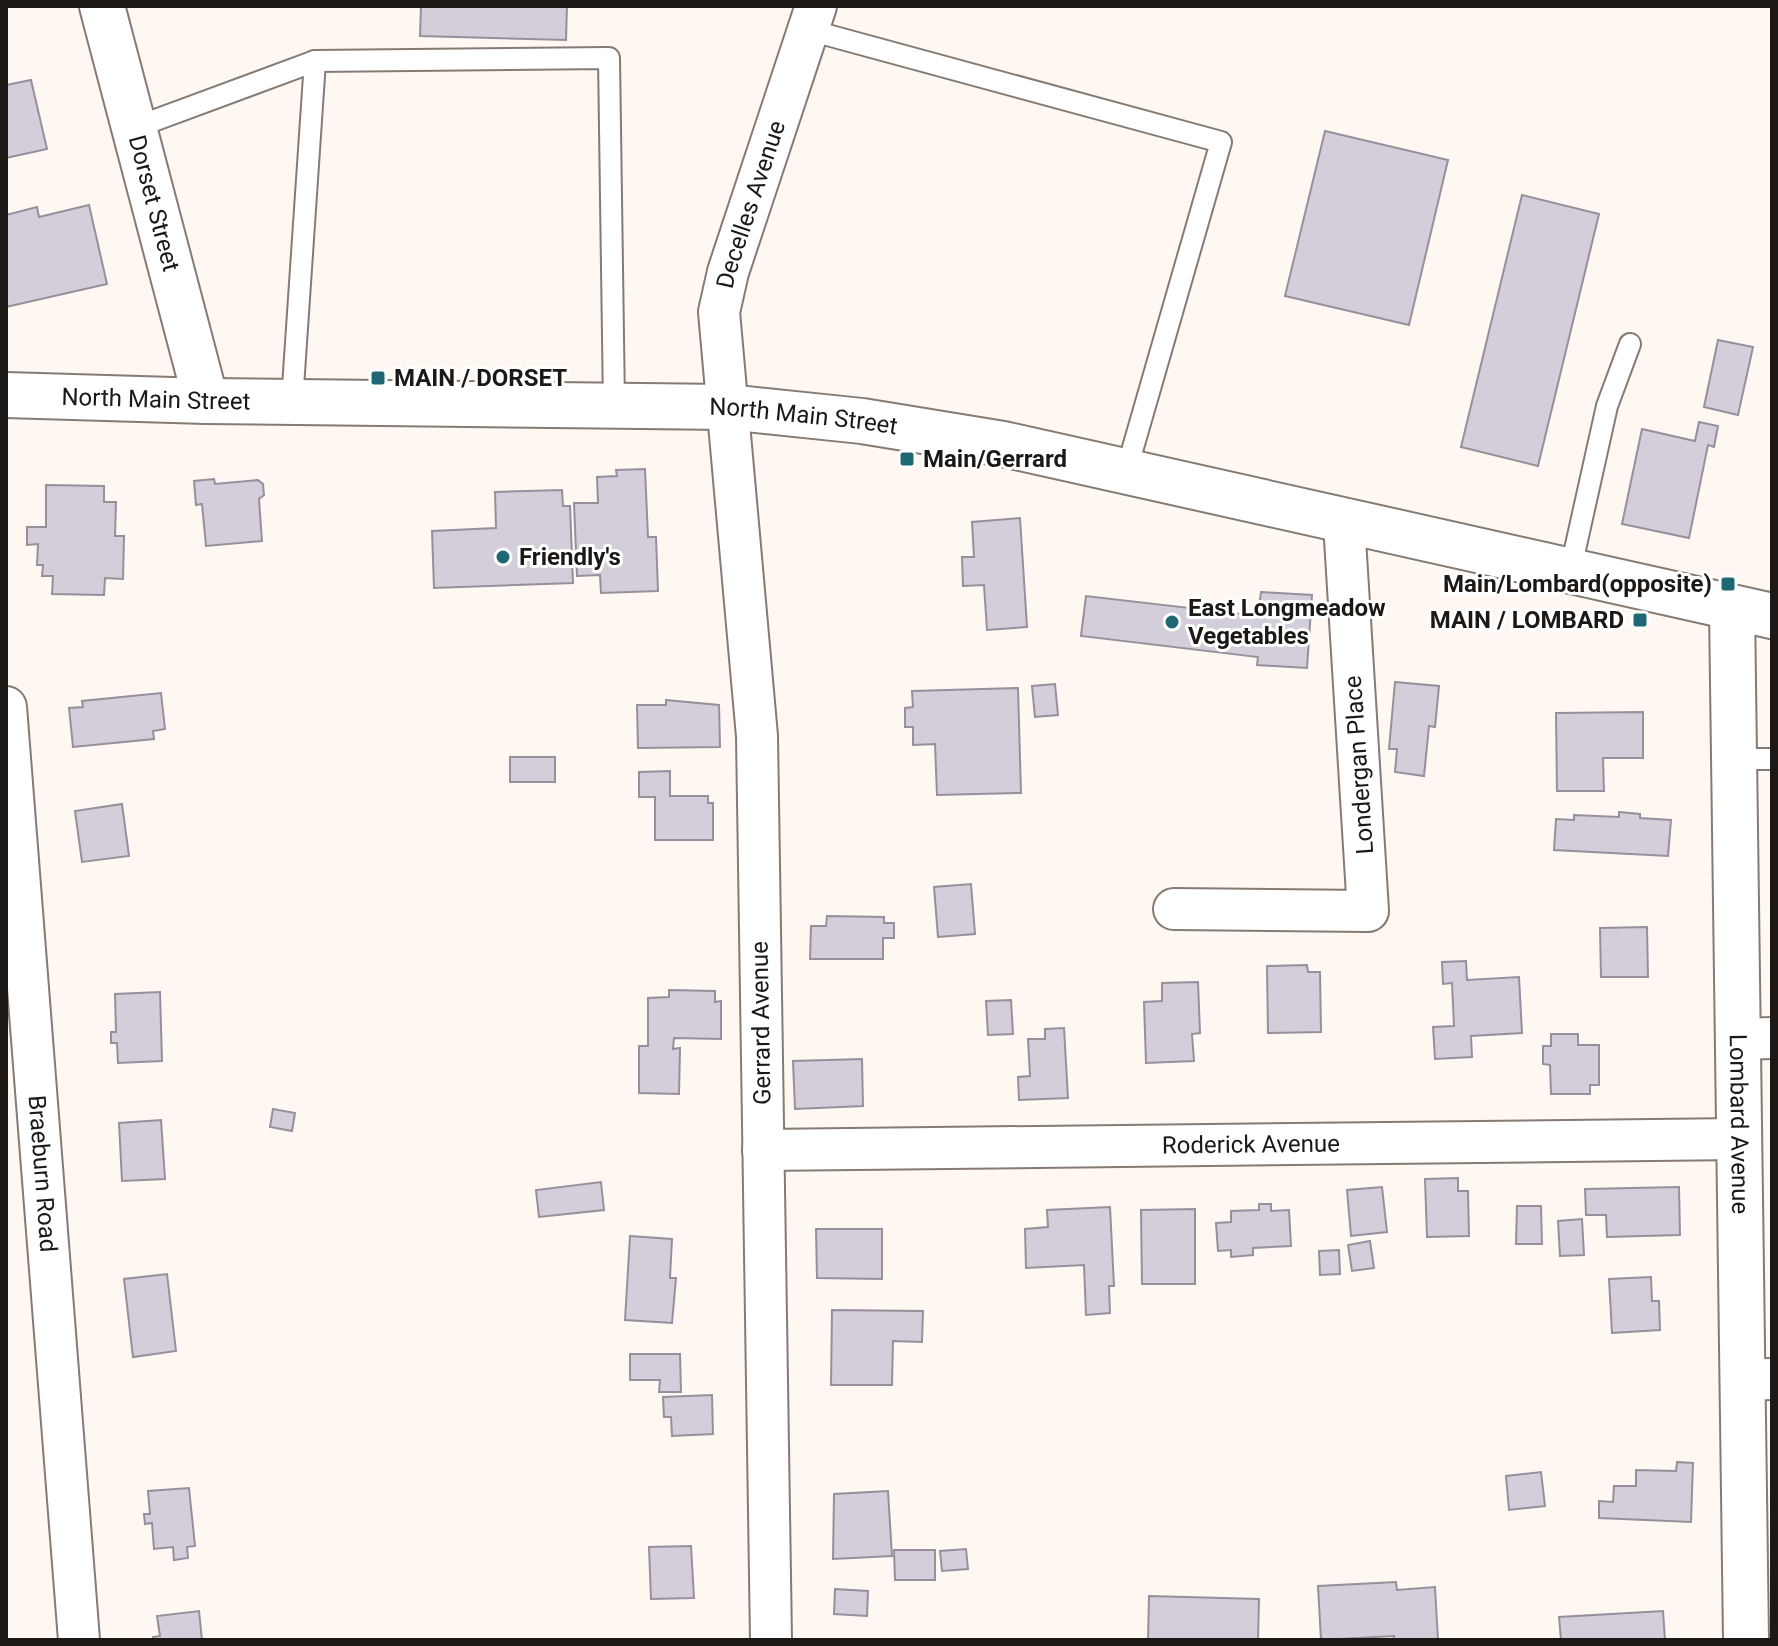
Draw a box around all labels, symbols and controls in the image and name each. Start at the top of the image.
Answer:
street label: Decelles Avenue [711,117,791,291]
street label: Dorset Street [123,132,185,275]
place label: MAIN / DORSET [394,364,567,392]
marker: MAIN / DORSET [369,369,387,387]
street label: North Main Street [61,383,251,416]
street label: North Main Street [709,393,900,441]
place label: Main/Gerrard [923,445,1067,473]
marker: Main/Gerrard [898,450,916,468]
place label: Friendly's [519,543,621,571]
marker: Friendly's [494,548,512,566]
place label: Main/Lombard(opposite) [1443,570,1712,598]
marker: Main/Lombard(opposite) [1719,575,1737,593]
place label: East Longmeadow Vegetables [1188,594,1386,650]
place label: MAIN / LOMBARD [1430,606,1624,634]
marker: MAIN / LOMBARD [1631,611,1649,629]
marker: East Longmeadow Vegetables [1163,613,1181,631]
street label: Londergan Place [1339,675,1379,855]
street label: Gerrard Avenue [746,941,776,1105]
street label: Lombard Avenue [1724,1034,1754,1214]
street label: Braeburn Road [22,1094,63,1253]
street label: Roderick Avenue [1162,1129,1340,1160]

